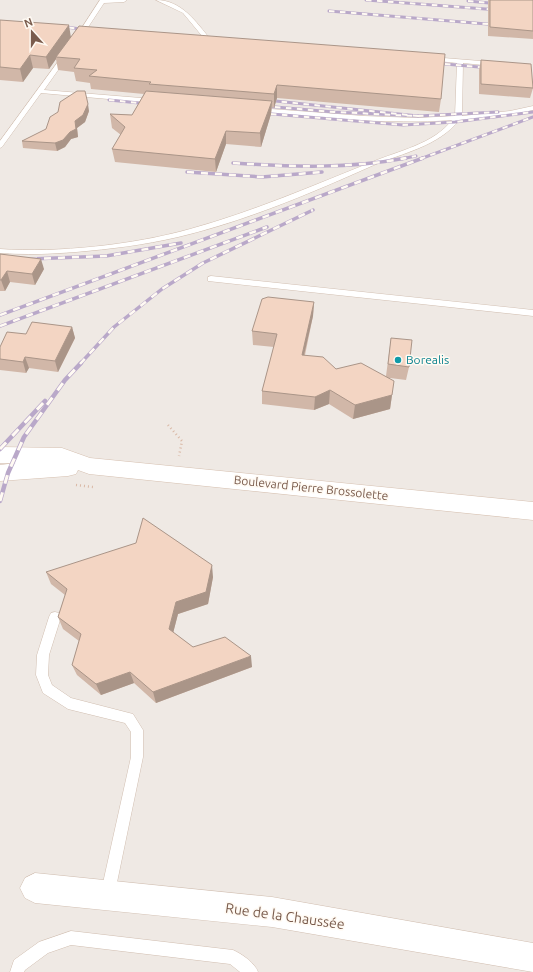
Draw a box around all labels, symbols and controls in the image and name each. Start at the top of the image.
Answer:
north arrow [12,12,52,52]
text: N [22,16,34,30]
place label: Borealis [406,353,449,366]
marker: Borealis [393,355,403,365]
street label: Boulevard Pierre Brossolette [233,473,389,502]
street label: Rue de la Chaussée [224,900,346,932]

